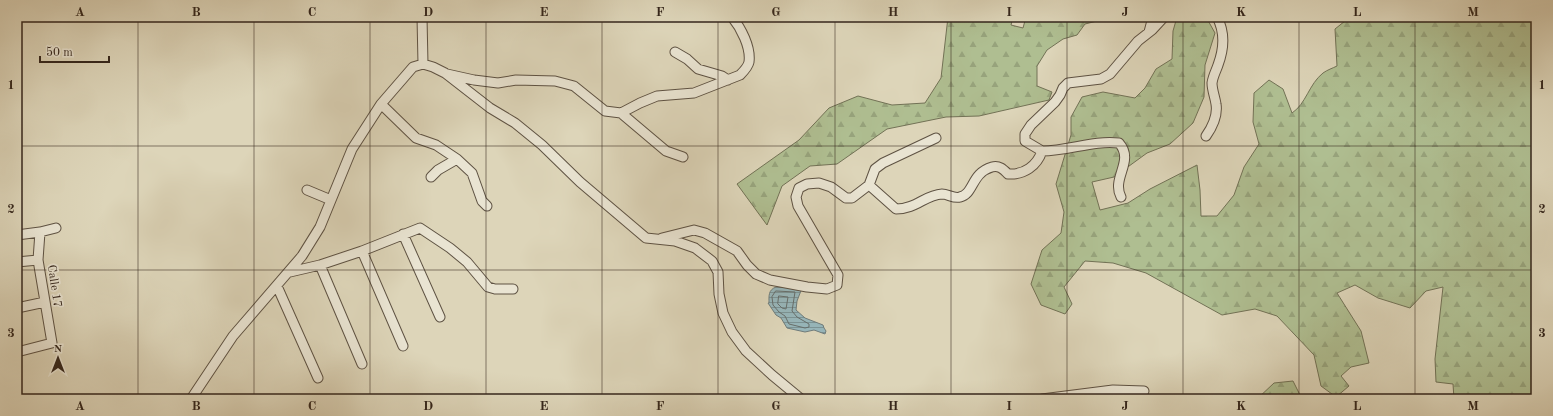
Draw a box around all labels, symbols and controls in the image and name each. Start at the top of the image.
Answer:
text: A [75,6,85,19]
text: B [191,6,201,19]
text: C [308,6,316,19]
text: D [423,6,433,19]
text: E [540,6,549,19]
text: F [656,6,665,19]
text: G [771,6,781,19]
text: H [888,6,899,19]
text: I [1006,6,1012,19]
text: J [1121,6,1129,19]
text: K [1236,6,1246,19]
text: L [1353,6,1362,19]
text: M [1467,6,1479,19]
scale bar [40,38,109,64]
text: 50 m [46,46,73,59]
text: 1 [7,79,15,92]
text: 1 [1538,79,1546,92]
text: 2 [7,203,15,216]
text: 2 [1538,203,1546,216]
street label: Calle 17 [45,264,63,308]
text: 3 [7,327,15,340]
text: 3 [1538,327,1546,340]
north arrow [38,338,78,378]
text: N [54,344,63,355]
text: A [75,400,85,413]
text: B [191,400,201,413]
text: C [308,400,316,413]
text: D [423,400,433,413]
text: E [540,400,549,413]
text: F [656,400,665,413]
text: G [771,400,781,413]
text: H [888,400,899,413]
text: I [1006,400,1012,413]
text: J [1121,400,1129,413]
text: K [1236,400,1246,413]
text: L [1353,400,1362,413]
text: M [1467,400,1479,413]

